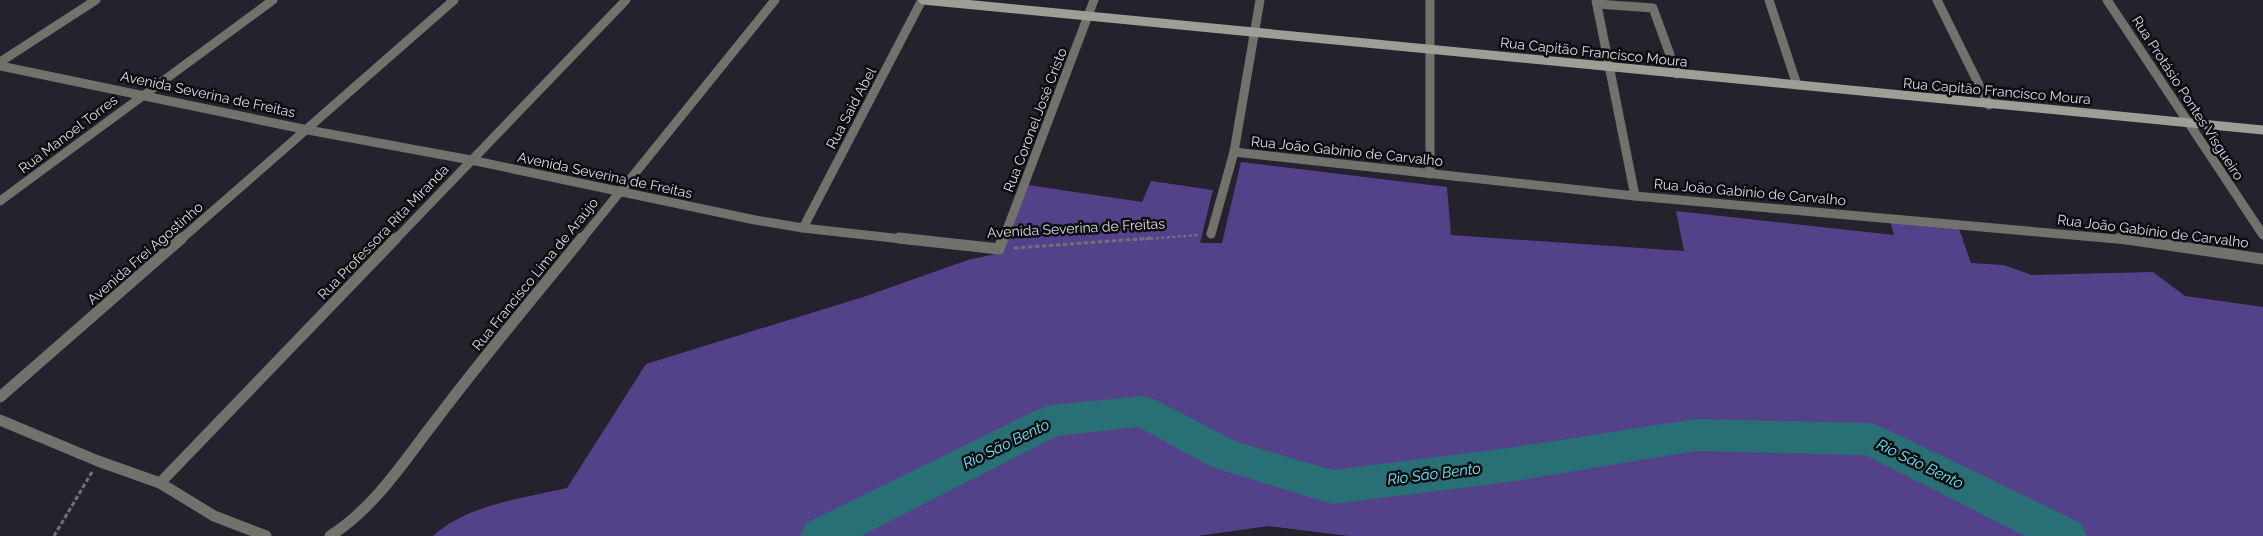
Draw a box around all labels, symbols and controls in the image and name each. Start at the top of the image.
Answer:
street label: Rua Protásio Pontes Visgueiro [2129,13,2247,183]
street label: Rua Capitão Francisco Moura [1499,34,1689,70]
street label: Rua Coronel José Cristo [1000,46,1070,194]
street label: Rua Said Abel [823,64,879,151]
street label: Avenida Severina de Freitas [119,68,297,120]
street label: Rua Capitão Francisco Moura [1902,75,2092,107]
street label: Rua Manoel Torres [15,92,121,176]
street label: Rua João Gabínio de Carvalho [1250,133,1444,169]
street label: Avenida Severina de Freitas [516,149,694,201]
street label: Rua Professora Rita Miranda [314,161,452,303]
street label: Rua João Gabínio de Carvalho [1653,176,1847,208]
street label: Rua Francisco Lima de Araújo [469,195,601,353]
street label: Avenida Frei Agostinho [84,198,206,308]
street label: Rua João Gabínio de Carvalho [2056,211,2250,251]
street label: Avenida Severina de Freitas [987,215,1166,241]
water label: Rio São Bento [960,415,1052,473]
water label: Rio São Bento [1874,435,1966,493]
water label: Rio São Bento [1386,459,1482,489]

